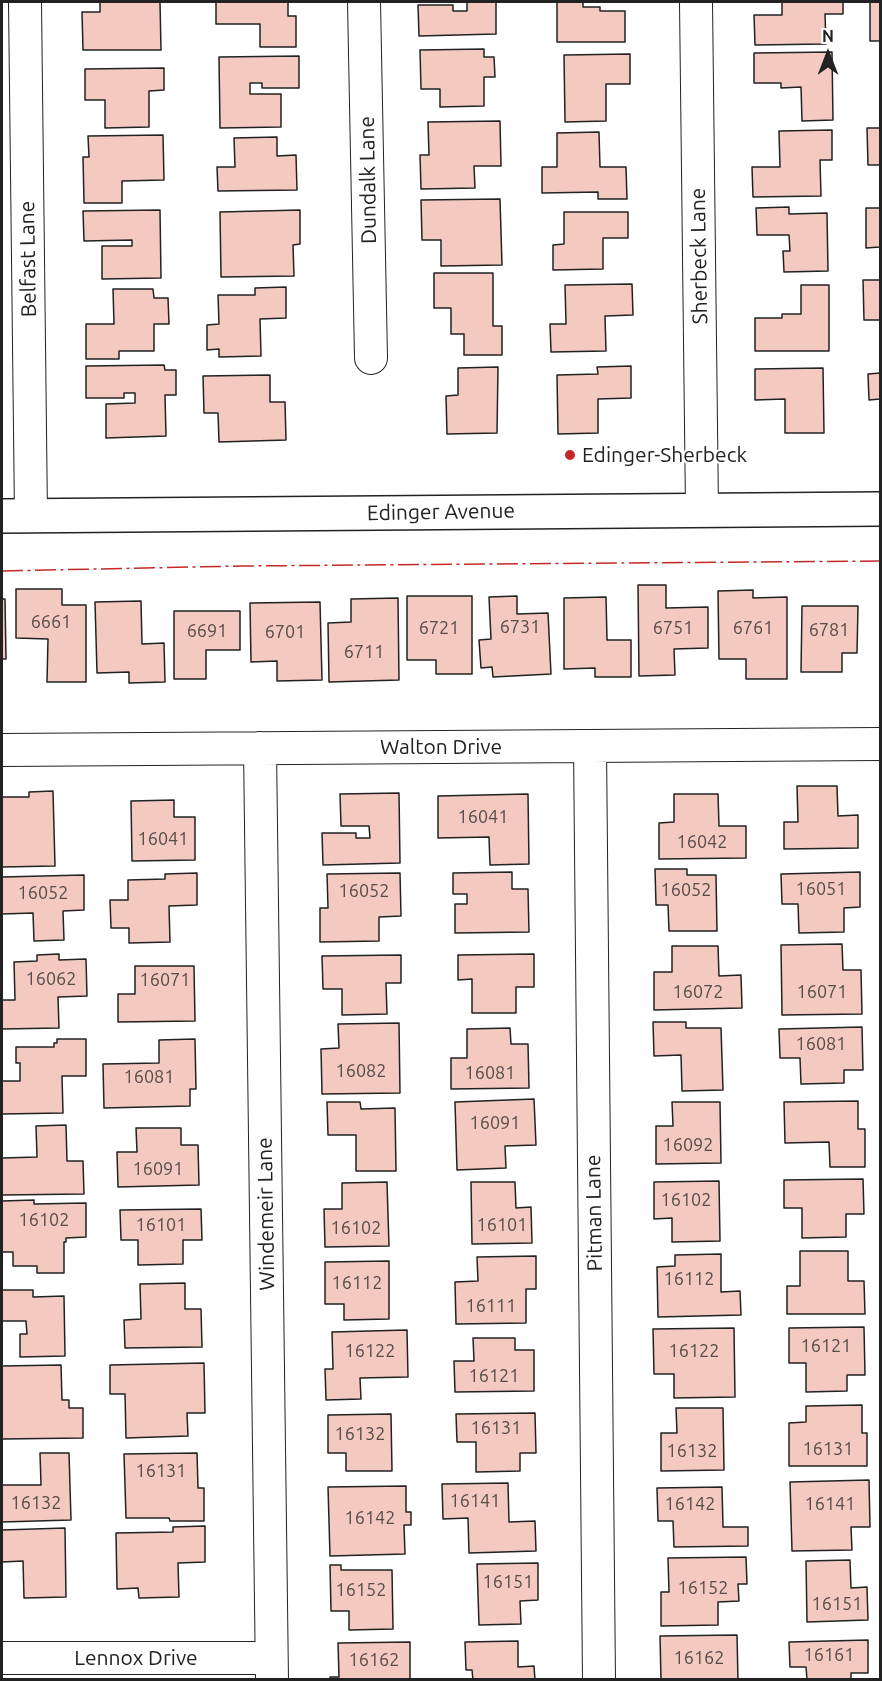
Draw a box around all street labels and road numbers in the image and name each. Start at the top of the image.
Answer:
street label: Dundalk Lane [354,116,382,244]
street label: Sherbeck Lane [685,187,713,325]
street label: Belfast Lane [14,201,42,317]
street label: Edinger Avenue [367,498,515,526]
street label: Walton Drive [380,734,502,760]
street label: Windemeir Lane [252,1137,280,1291]
street label: Pitman Lane [580,1154,608,1272]
street label: Lennox Drive [74,1645,198,1671]

